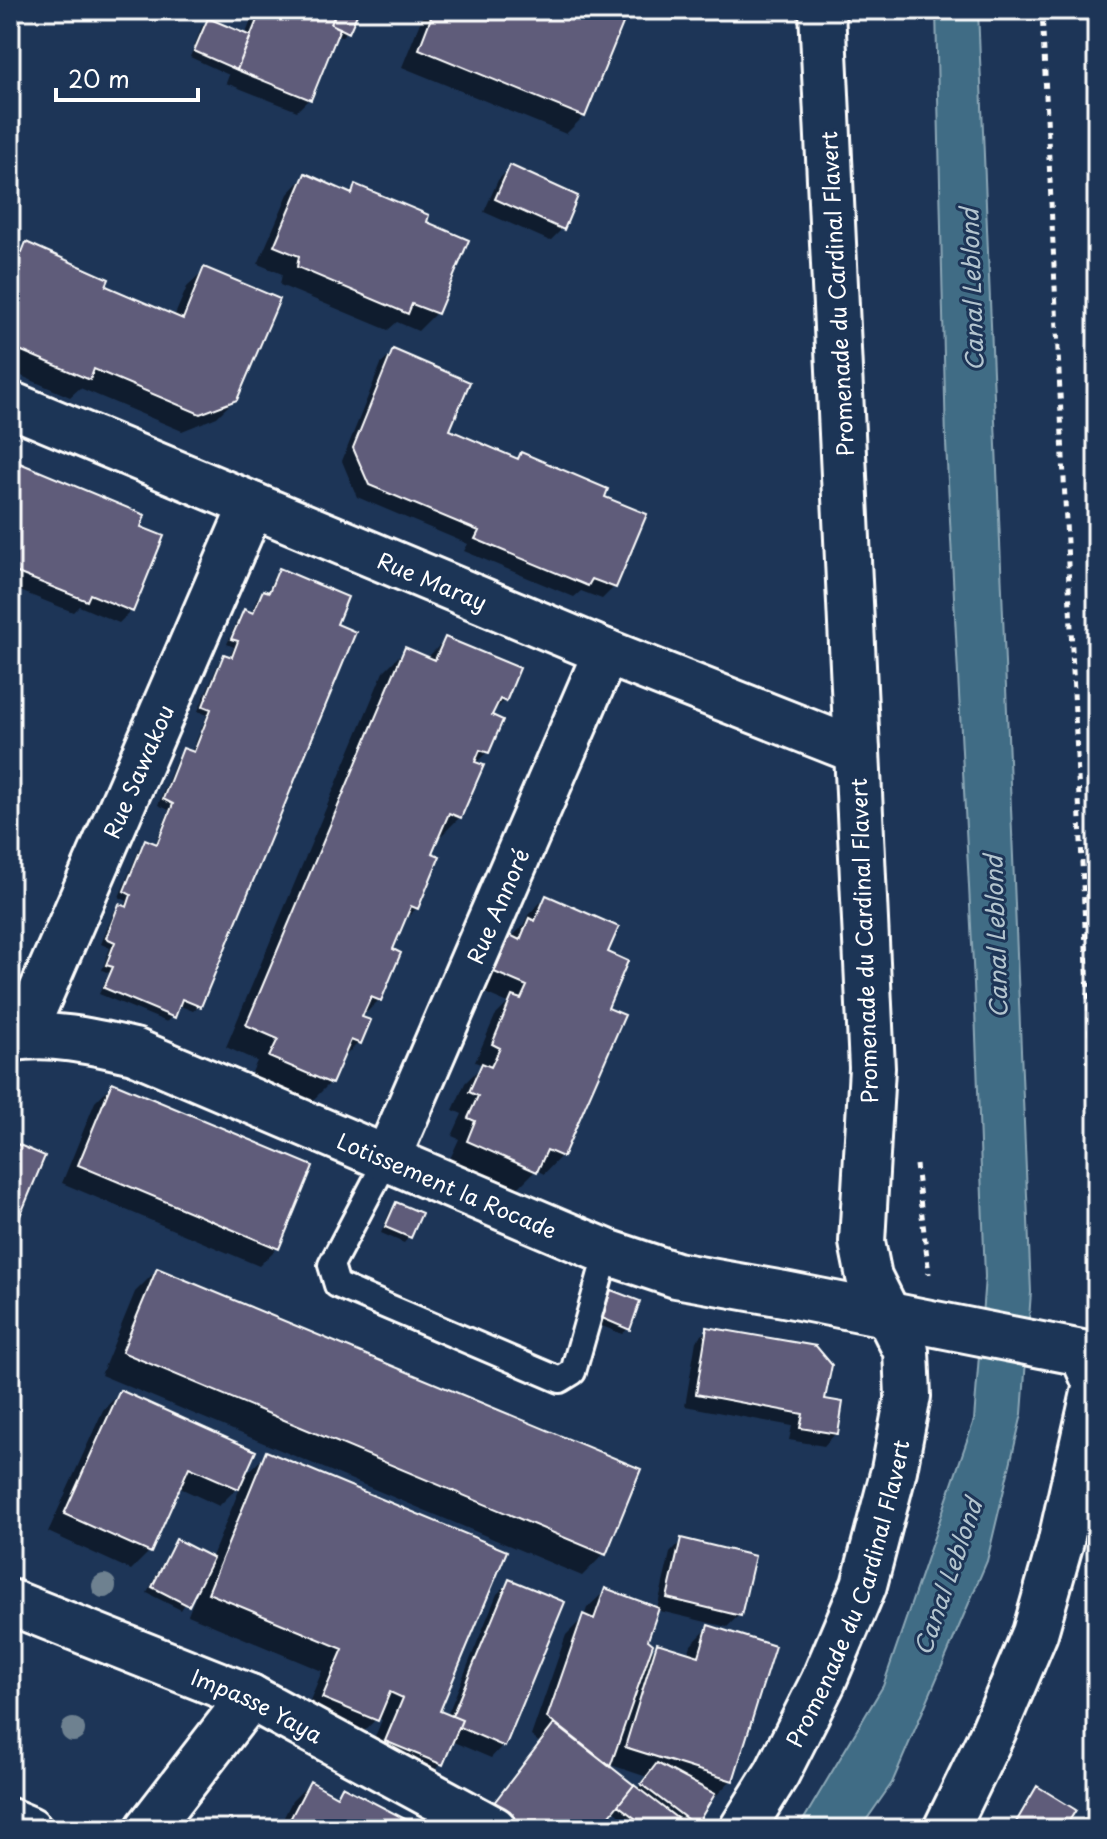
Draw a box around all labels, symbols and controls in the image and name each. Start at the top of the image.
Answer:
scale bar [56,52,198,102]
text: 20 m [68,60,130,96]
street label: Promenade du Cardinal Flavert [811,130,861,458]
water label: Canal Leblond [950,204,992,372]
street label: Rue Maray [373,542,493,617]
street label: Rue Sawakou [94,699,181,843]
street label: Promenade du Cardinal Flavert [841,778,885,1104]
street label: Rue Annoré [457,843,536,969]
water label: Canal Leblond [974,851,1016,1019]
street label: Lotissement la Rocade [332,1123,562,1245]
street label: Promenade du Cardinal Flavert [776,1437,916,1753]
water label: Canal Leblond [903,1490,992,1660]
street label: Impasse Yaya [187,1659,329,1750]

